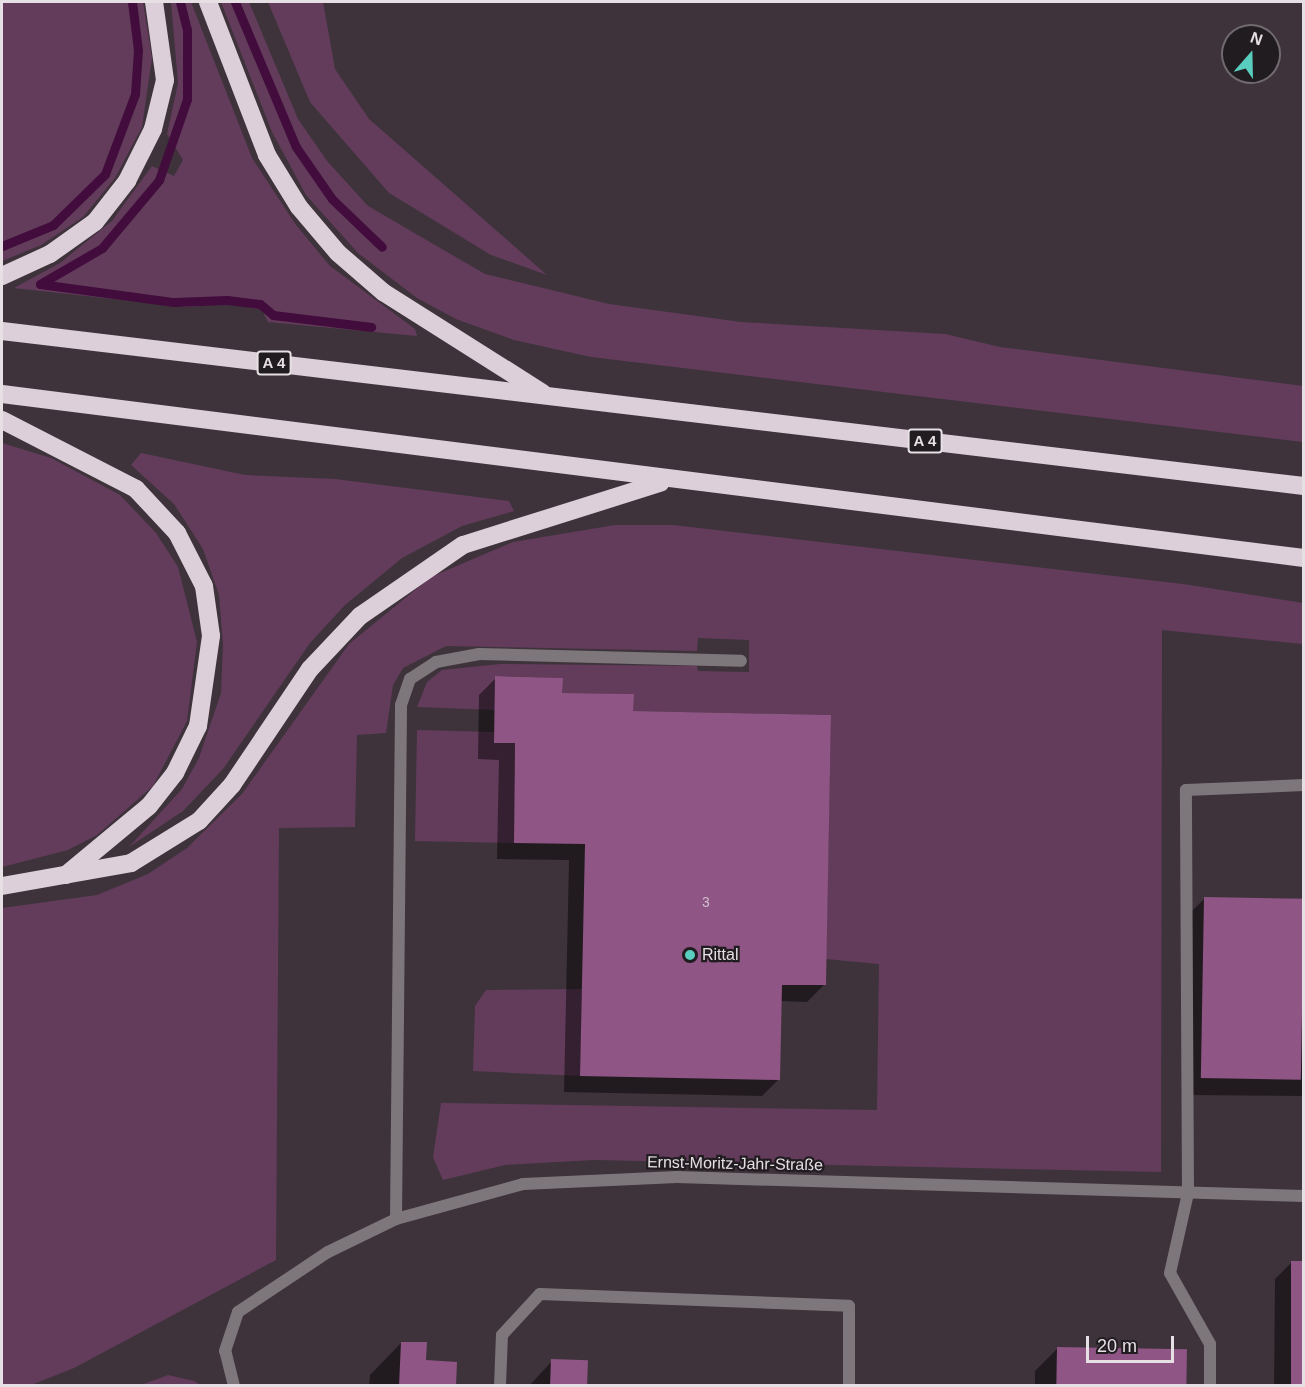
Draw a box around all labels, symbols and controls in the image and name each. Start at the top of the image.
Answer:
north arrow [1221,24,1281,84]
text: N [1248,29,1265,48]
road number: A 4 [256,351,292,375]
road number: A 4 [907,429,943,453]
house number: 3 [702,894,710,910]
place label: Rittal [702,945,738,965]
marker: Rittal [683,948,697,962]
street label: Ernst-Moritz-Jahr-Straße [647,1153,823,1175]
scale bar [1089,1324,1178,1362]
text: 20 m [1097,1336,1137,1356]

